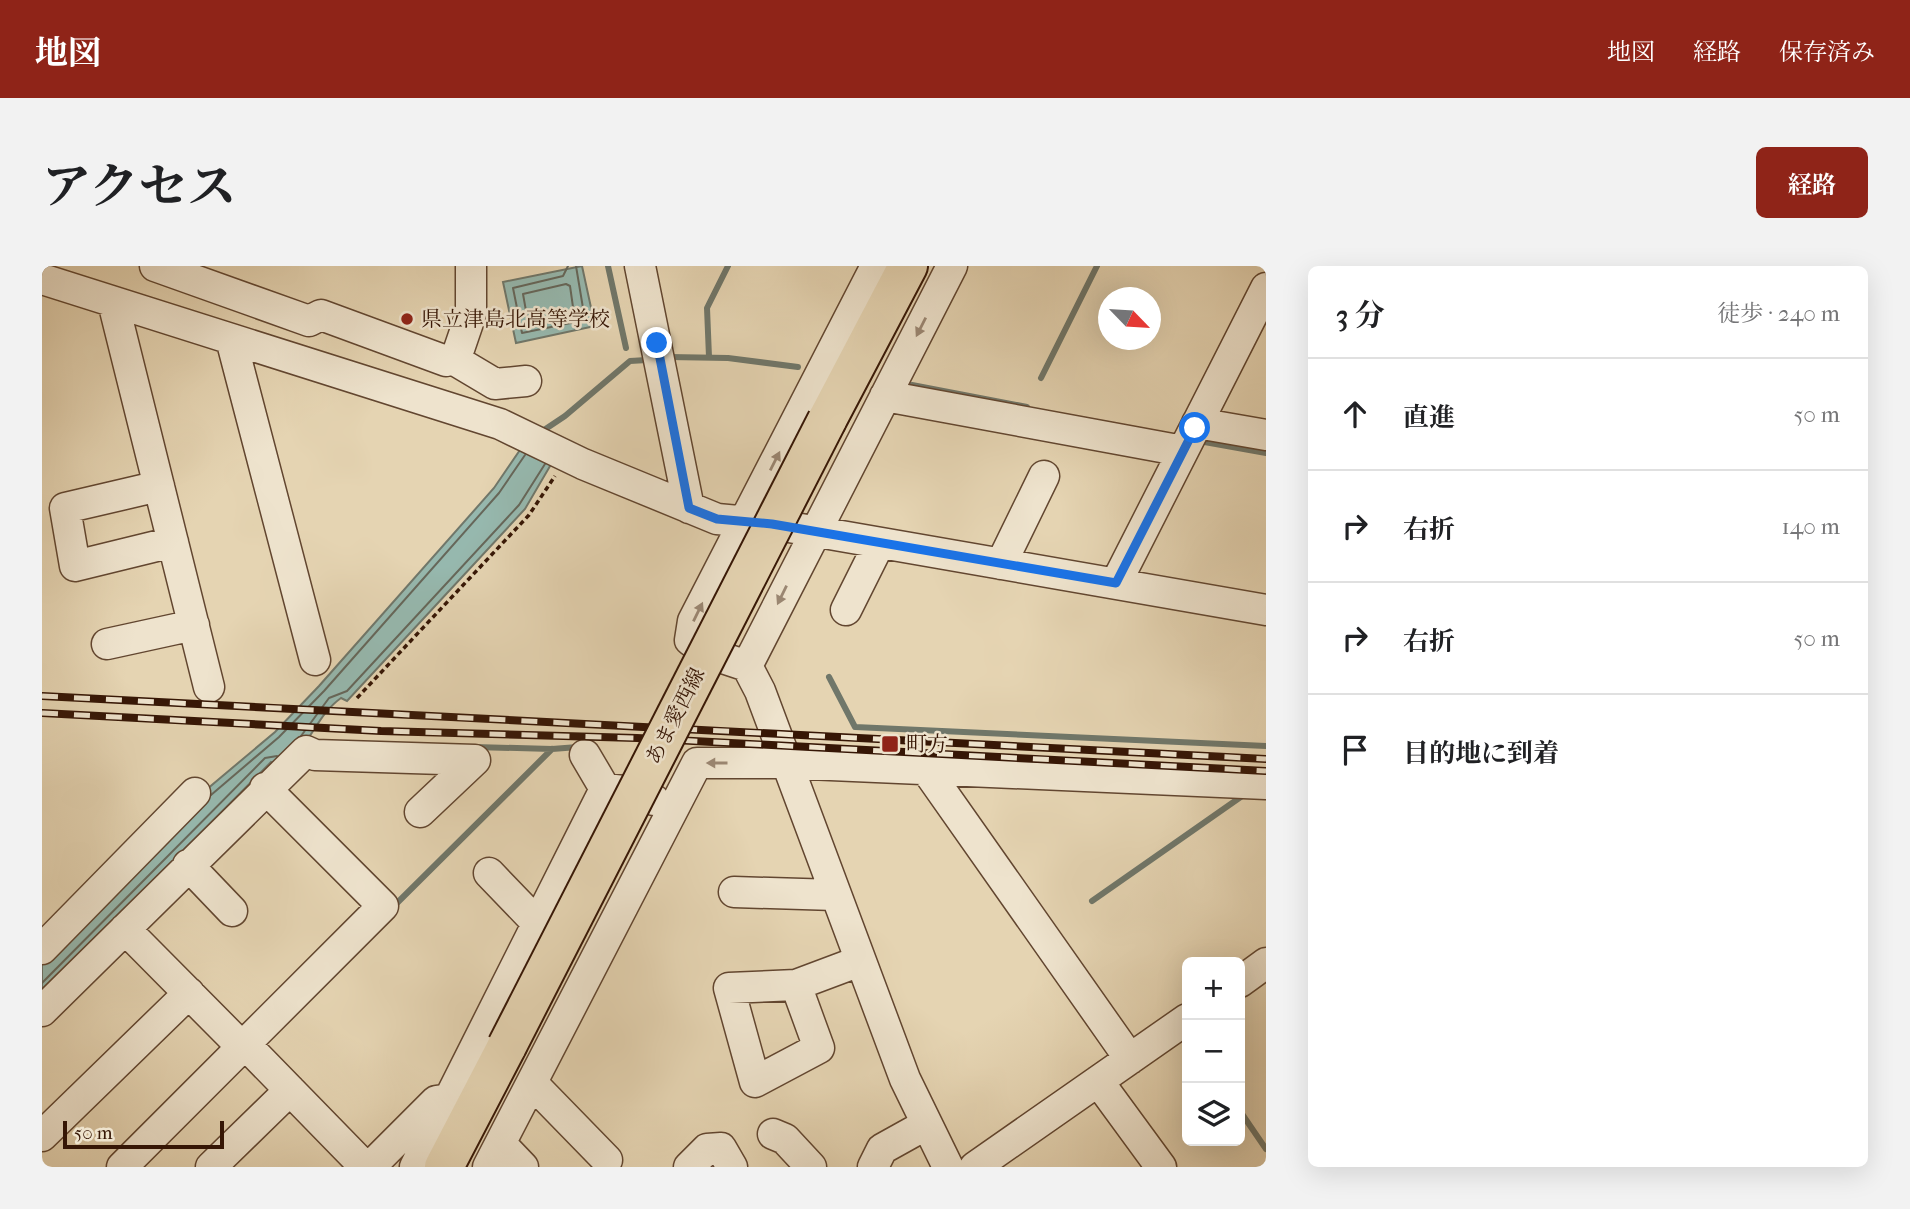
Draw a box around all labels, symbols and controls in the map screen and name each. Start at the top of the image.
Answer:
text: 地図 [35,34,101,73]
text: 地図 [1607,38,1655,66]
text: 経路 [1693,38,1741,66]
text: 保存済み [1779,38,1875,66]
button: 経路 [1756,147,1868,218]
text: アクセス [42,158,237,216]
north arrow [1098,287,1161,350]
text: 3 分 [1336,298,1385,333]
text: 徒歩 · 240 m [1717,300,1840,327]
place label: 県立津島北高等学校 [421,307,610,331]
marker: 県立津島北高等学校 [399,311,415,327]
one-way arrow [915,317,926,337]
route end [641,327,672,358]
icon: ahead [1336,395,1374,433]
text: 50 m [1793,401,1840,428]
text: 直進 [1403,402,1455,433]
route start [1179,412,1210,443]
one-way arrow [769,450,781,470]
icon: right [1336,507,1374,545]
text: 140 m [1781,513,1840,540]
text: 右折 [1403,514,1455,545]
one-way arrow [776,585,787,605]
one-way arrow [693,602,704,622]
icon: right [1336,619,1374,657]
text: 50 m [1793,625,1840,652]
text: 右折 [1403,626,1455,657]
street label: あま愛西線 [640,664,710,768]
icon: arrive [1336,731,1374,769]
place label: 町方 [906,732,948,756]
marker: 町方 [880,734,900,754]
text: 目的地に到着 [1403,738,1559,769]
one-way arrow [706,757,728,769]
map controls [1182,957,1245,1146]
button: + [1182,957,1245,1020]
button: − [1182,1020,1245,1083]
button: layers [1182,1083,1245,1146]
scale bar [63,1118,224,1150]
text: 50 m [74,1122,113,1144]

